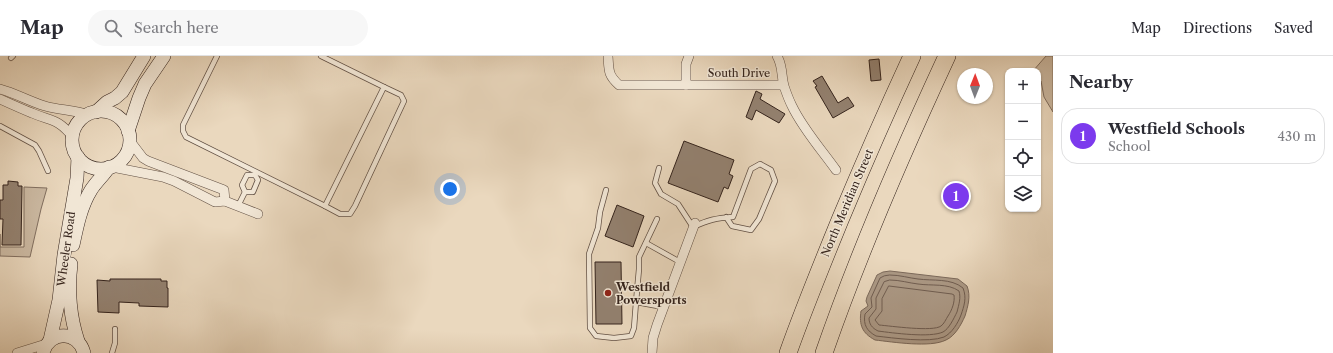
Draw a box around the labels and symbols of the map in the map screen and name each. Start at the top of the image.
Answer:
street label: South Drive [708,66,770,80]
north arrow [957,68,993,104]
street label: North Meridian Street [818,147,876,259]
your location [440,179,460,199]
pin: 1 [943,181,969,211]
street label: Wheeler Road [54,210,78,288]
place label: Westfield Powersports [615,280,687,307]
marker: Westfield Powersports [603,288,613,298]

